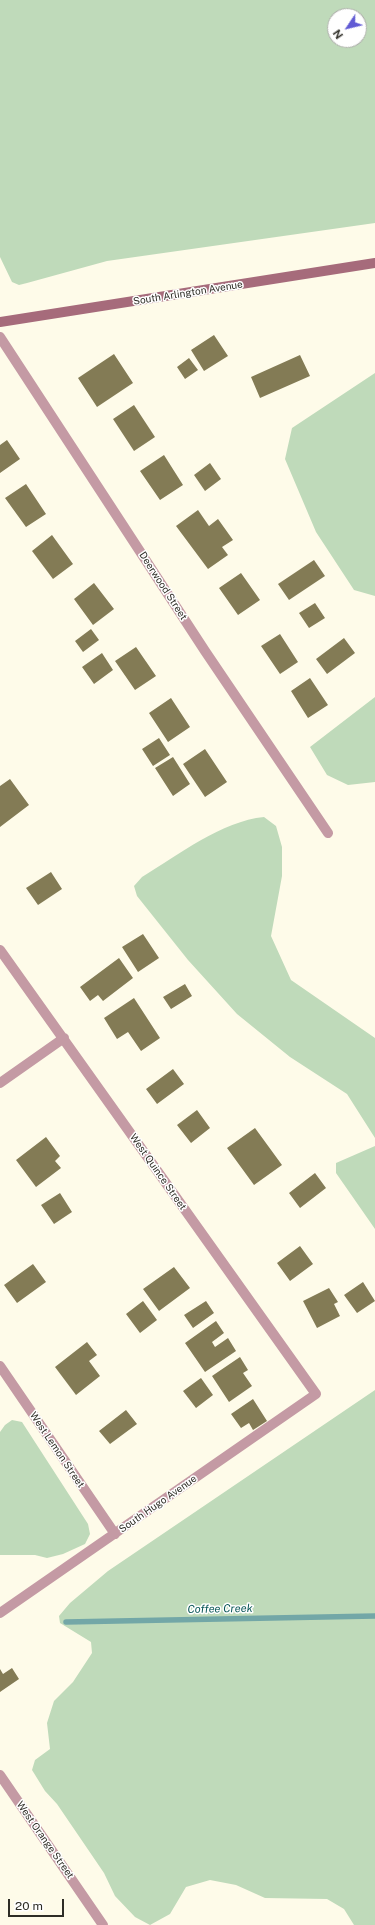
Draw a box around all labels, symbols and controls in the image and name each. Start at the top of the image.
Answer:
north arrow [327,8,367,48]
text: N [331,27,345,41]
street label: South Arlington Avenue [132,278,244,308]
street label: Deerwood Street [136,550,190,622]
street label: West Quince Street [127,1132,189,1212]
street label: West Lemon Street [27,1410,87,1490]
street label: South Hugo Avenue [117,1473,199,1535]
water label: Coffee Creek [187,1602,253,1616]
street label: West Orange Street [14,1799,76,1881]
scale bar [10,1891,66,1917]
text: 20 m [15,1899,43,1913]

